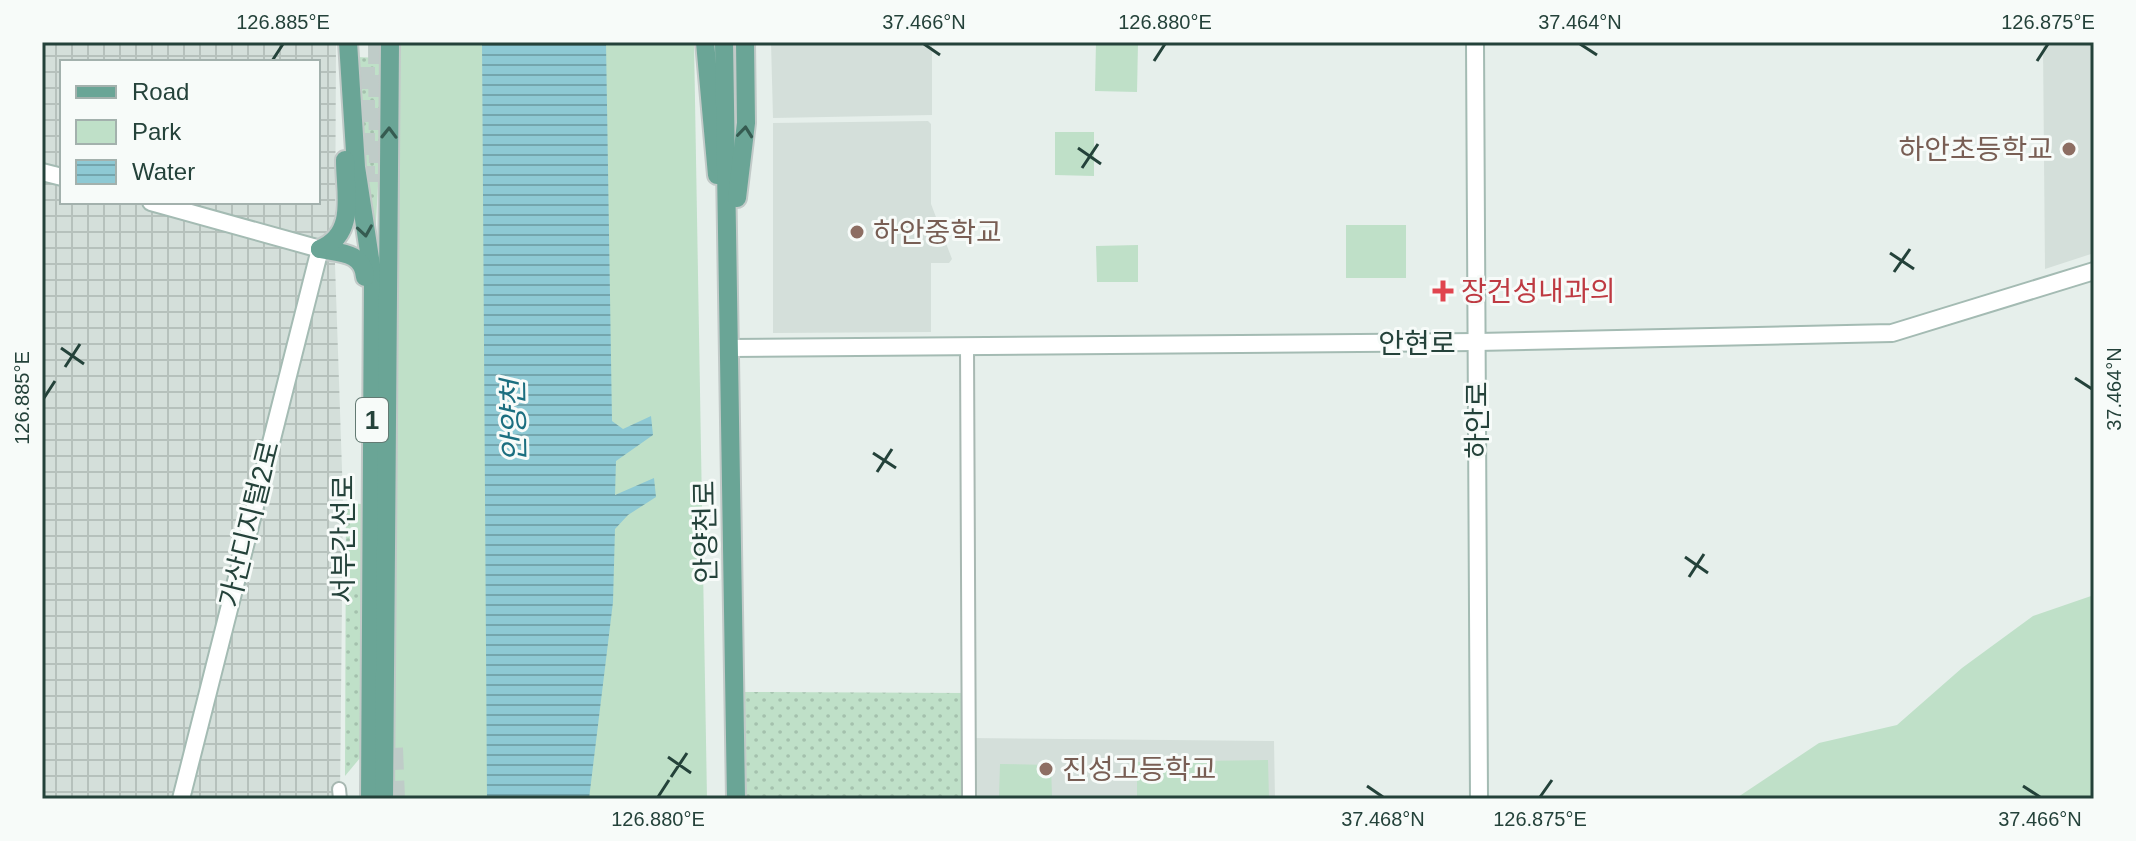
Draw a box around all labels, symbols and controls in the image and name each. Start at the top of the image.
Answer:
text: 126.885°E [236,11,330,33]
text: 37.466°N [882,11,966,33]
text: 126.880°E [1118,11,1212,33]
text: 37.464°N [1538,11,1622,33]
text: 126.875°E [2001,11,2095,33]
legend [60,60,320,204]
text: Road [132,78,189,105]
text: Park [132,118,182,145]
one-way arrow [736,125,753,138]
one-way arrow [380,126,398,139]
place label: 하안초등학교 [1898,134,2053,165]
marker: 하안초등학교 [2060,140,2078,158]
text: Water [132,158,195,185]
place label: 하안중학교 [873,217,1002,248]
marker: 하안중학교 [848,223,866,241]
one-way arrow [356,224,373,238]
place label: 장건성내과의 [1461,276,1616,307]
marker: 장건성내과의 [1432,280,1454,302]
street label: 안현로 [1378,328,1456,359]
text: 37.464°N [2103,347,2125,431]
text: 126.885°E [11,351,33,445]
water label: 안양천 [496,376,531,463]
street label: 하안로 [1462,381,1493,459]
road number: 1 [356,398,388,442]
street label: 가산디지털2로 [214,438,285,610]
street label: 서부간선로 [328,475,359,603]
street label: 안양천로 [689,480,722,584]
place label: 진성고등학교 [1062,754,1217,785]
marker: 진성고등학교 [1037,760,1055,778]
text: 126.880°E [611,808,705,830]
text: 37.468°N [1341,808,1425,830]
text: 126.875°E [1493,808,1587,830]
text: 37.466°N [1998,808,2082,830]

